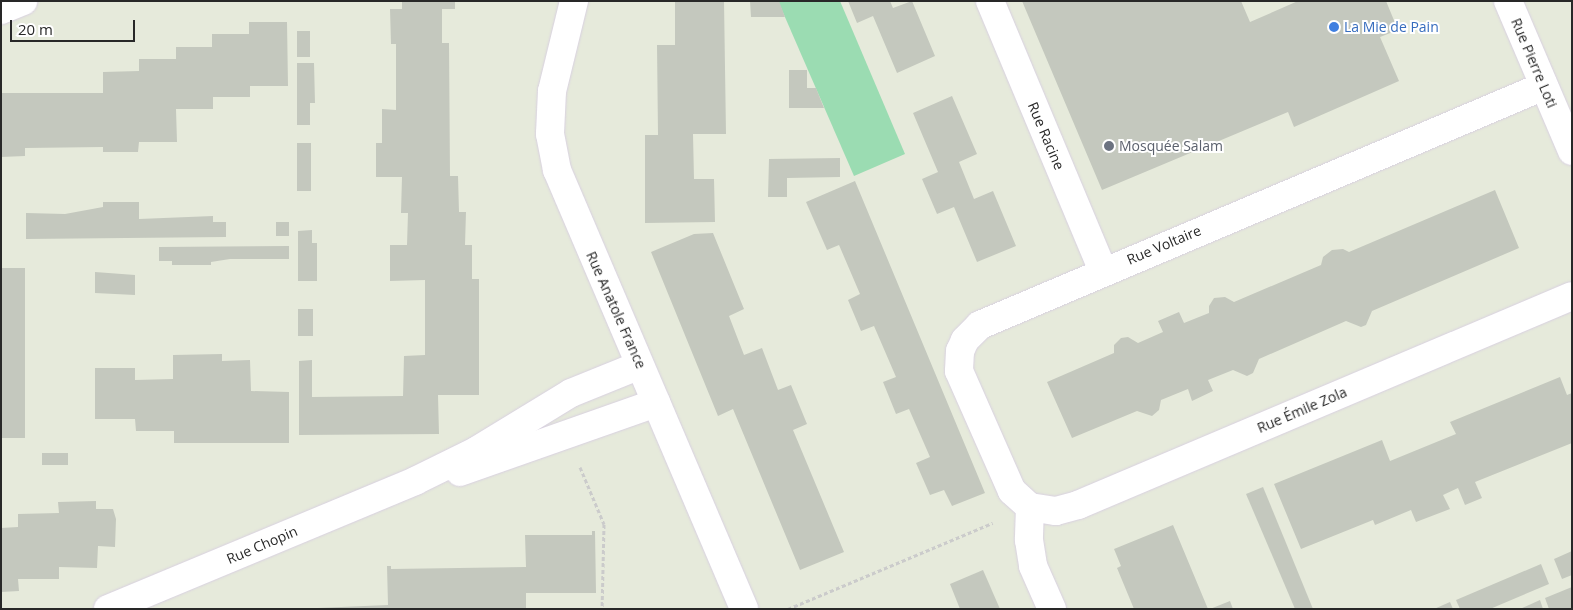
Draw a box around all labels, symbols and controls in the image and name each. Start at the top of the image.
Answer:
scale bar [12,10,138,42]
street label: Rue Pierre Loti [1508,16,1560,110]
text: 20 m [18,19,53,39]
place label: La Mie de Pain [1344,19,1439,35]
marker: La Mie de Pain [1328,21,1340,33]
street label: Rue Racine [1024,100,1068,172]
place label: Mosquée Salam [1119,138,1223,154]
marker: Mosquée Salam [1103,140,1115,152]
street label: Rue Voltaire [1124,222,1204,268]
street label: Rue Anatole France [583,249,649,371]
street label: Rue Émile Zola [1255,384,1349,436]
street label: Rue Chopin [224,523,300,567]

